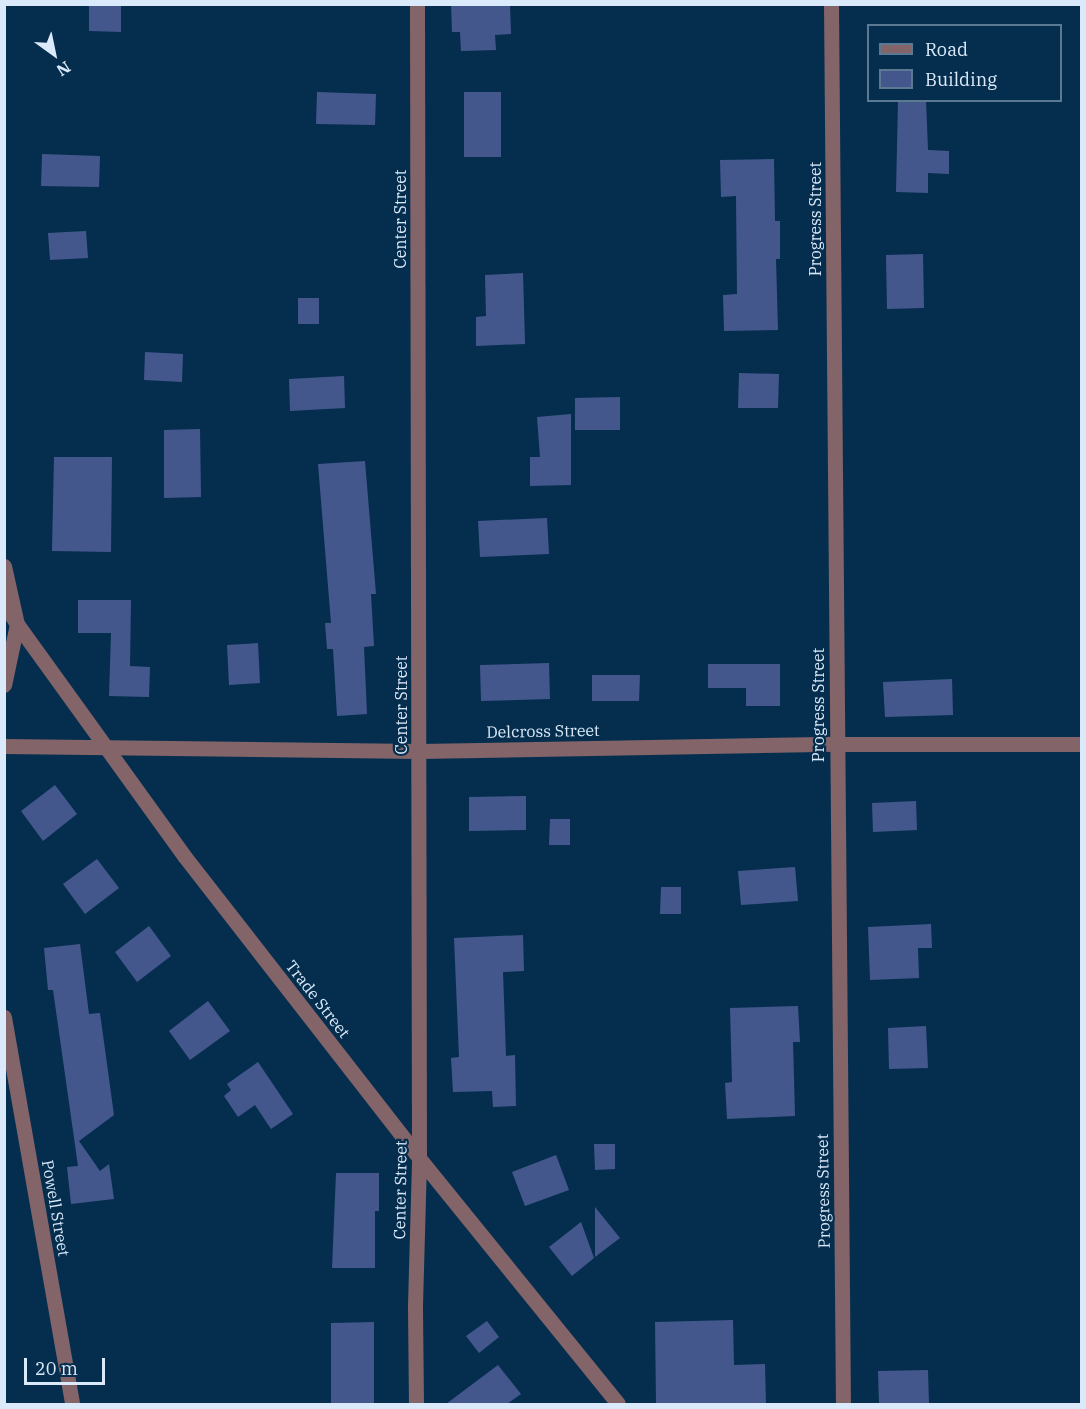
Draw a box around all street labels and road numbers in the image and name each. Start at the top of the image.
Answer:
street label: Progress Street [805,162,825,276]
street label: Center Street [390,170,410,268]
street label: Progress Street [808,648,828,762]
street label: Center Street [391,656,411,754]
street label: Delcross Street [486,720,600,742]
street label: Trade Street [282,956,354,1042]
street label: Progress Street [812,1134,834,1248]
street label: Center Street [390,1140,410,1240]
street label: Powell Street [38,1158,74,1258]

